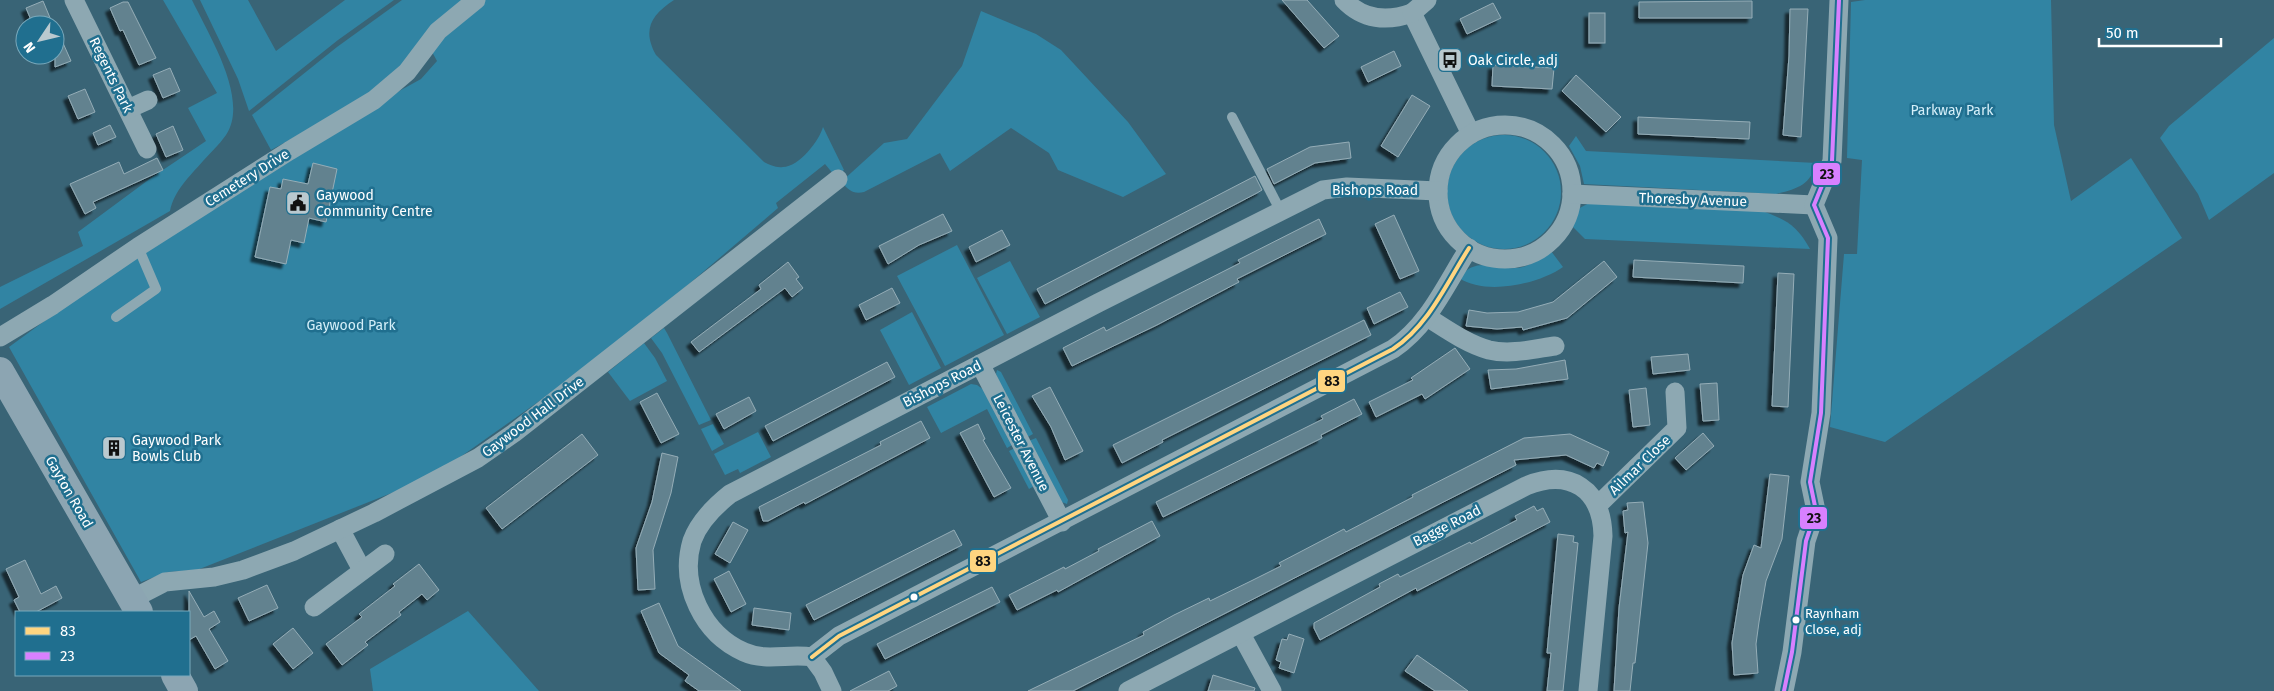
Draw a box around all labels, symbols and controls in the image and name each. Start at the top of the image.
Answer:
north arrow [15,15,65,65]
scale bar [2099,15,2222,47]
text: 50 m [2106,24,2139,42]
street label: Regents Park [85,35,137,116]
text: N [20,38,39,56]
bus stop icon: Oak Circle, adj [1437,47,1463,73]
place label: Oak Circle, adj [1468,52,1558,69]
park label: Parkway Park [1911,102,1994,119]
street label: Cemetery Drive [202,145,292,211]
line badge: 23 [1812,162,1841,186]
text: 23 [1820,166,1834,183]
street label: Bishops Road [1332,182,1418,199]
place label: Gaywood Community Centre [316,187,433,220]
public building icon: Gaywood Community Centre [285,190,311,216]
street label: Thoresby Avenue [1639,190,1747,210]
park label: Gaywood Park [306,317,396,334]
street label: Bishops Road [900,357,984,411]
line badge: 83 [1317,369,1346,393]
street label: Gaywood Hall Drive [479,373,587,461]
text: 83 [1324,373,1340,390]
street label: Leicester Avenue [989,392,1053,494]
street label: Ailmar Close [1606,431,1674,499]
place label: Gaywood Park Bowls Club [132,432,222,465]
building icon: Gaywood Park Bowls Club [101,435,127,461]
street label: Gayton Road [42,453,96,531]
street label: Bagge Road [1410,502,1484,550]
line badge: 23 [1799,506,1828,530]
text: 23 [1807,510,1821,527]
line badge: 83 [969,549,997,573]
text: 83 [975,553,991,570]
unlabelled marker [909,592,919,602]
place label: Raynham Close, adj [1805,606,1862,637]
legend [15,611,190,676]
marker: Raynham Close, adj [1791,615,1801,625]
text: 83 [60,622,76,640]
text: 23 [60,647,75,665]

